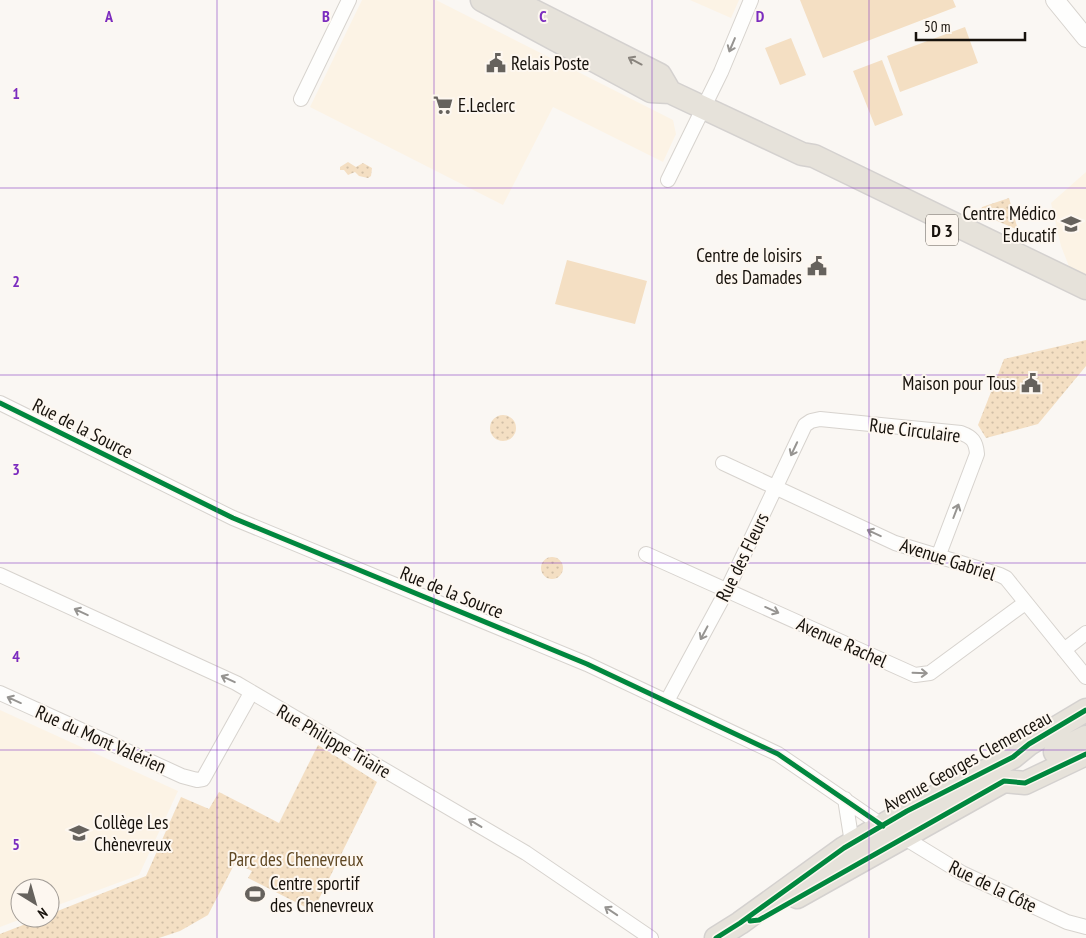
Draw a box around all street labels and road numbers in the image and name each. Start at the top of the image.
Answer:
road number: D 3 [926,214,958,246]
street label: Rue de la Source [29,392,137,464]
street label: Rue Circulaire [868,413,962,448]
street label: Rue des Fleurs [710,509,774,605]
street label: Avenue Gabriel [897,532,999,586]
street label: Rue de la Source [397,560,507,624]
street label: Avenue Rachel [793,611,891,673]
street label: Rue du Mont Valérien [32,699,170,779]
street label: Rue Philippe Triaire [273,699,395,783]
street label: Avenue Georges Clemenceau [879,705,1055,817]
street label: Rue de la Côte [945,854,1041,918]

